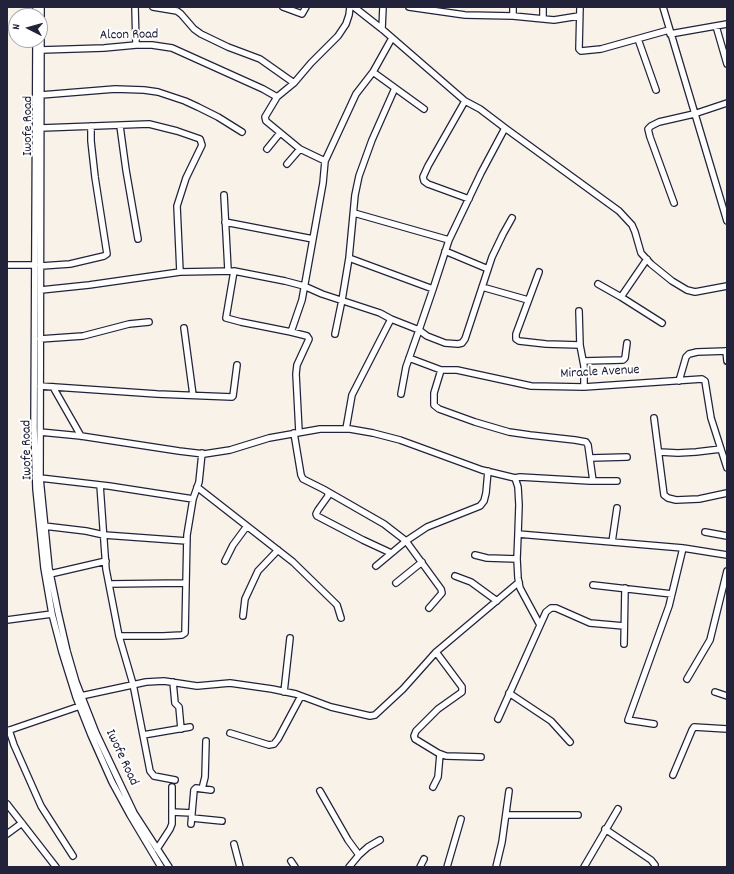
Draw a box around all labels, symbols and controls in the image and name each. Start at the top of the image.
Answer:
north arrow [8,8,48,48]
text: N [9,23,25,30]
street label: Alcon Road [100,27,158,45]
street label: Iwofe Road [21,96,37,156]
street label: Miracle Avenue [560,363,640,383]
street label: Iwofe Road [19,420,37,480]
street label: Iwofe Road [101,727,141,789]

